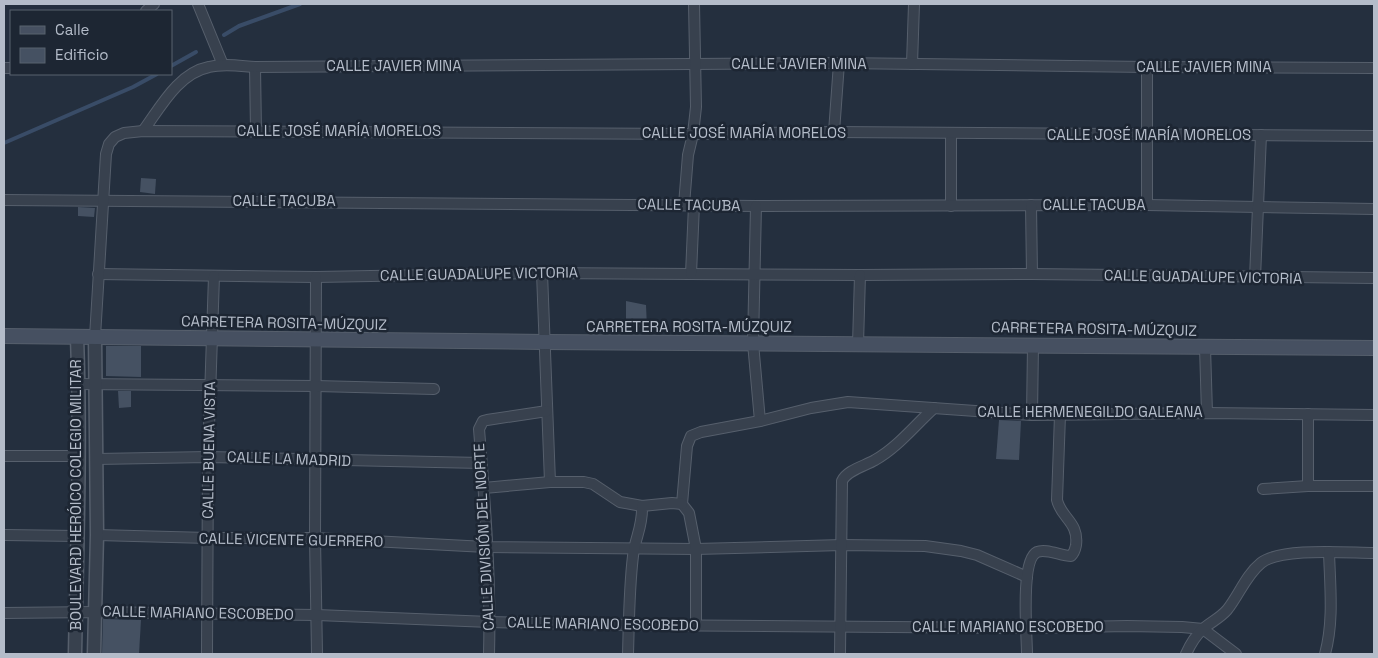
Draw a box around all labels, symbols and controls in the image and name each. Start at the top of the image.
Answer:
legend [10,10,172,75]
text: Calle [55,20,90,39]
text: Edificio [55,45,109,64]
street label: CALLE JAVIER MINA [731,54,867,73]
street label: CALLE JAVIER MINA [326,56,462,75]
street label: CALLE JAVIER MINA [1136,57,1272,76]
street label: CALLE JOSÉ MARÍA MORELOS [237,121,441,140]
street label: CALLE JOSÉ MARÍA MORELOS [642,123,846,142]
street label: CALLE JOSÉ MARÍA MORELOS [1047,125,1251,144]
street label: CALLE TACUBA [232,191,336,210]
street label: CALLE TACUBA [637,194,741,215]
street label: CALLE TACUBA [1042,195,1146,214]
street label: CALLE GUADALUPE VICTORIA [380,262,579,285]
street label: CALLE GUADALUPE VICTORIA [1104,265,1303,288]
street label: CARRETERA ROSITA-MÚZQUIZ [181,311,387,334]
street label: CARRETERA ROSITA-MÚZQUIZ [586,317,792,336]
street label: CARRETERA ROSITA-MÚZQUIZ [991,317,1197,340]
street label: BOULEVARD HERÓICO COLEGIO MILITAR [66,359,85,631]
street label: CALLE BUENA VISTA [198,380,219,519]
street label: CALLE HERMENEGILDO GALEANA [977,402,1203,421]
street label: CALLE DIVISIÓN DEL NORTE [469,443,498,631]
street label: CALLE LA MADRID [227,447,352,470]
street label: CALLE VICENTE GUERRERO [198,528,384,551]
street label: CALLE MARIANO ESCOBEDO [102,601,294,624]
street label: CALLE MARIANO ESCOBEDO [507,612,699,635]
street label: CALLE MARIANO ESCOBEDO [912,617,1104,636]

